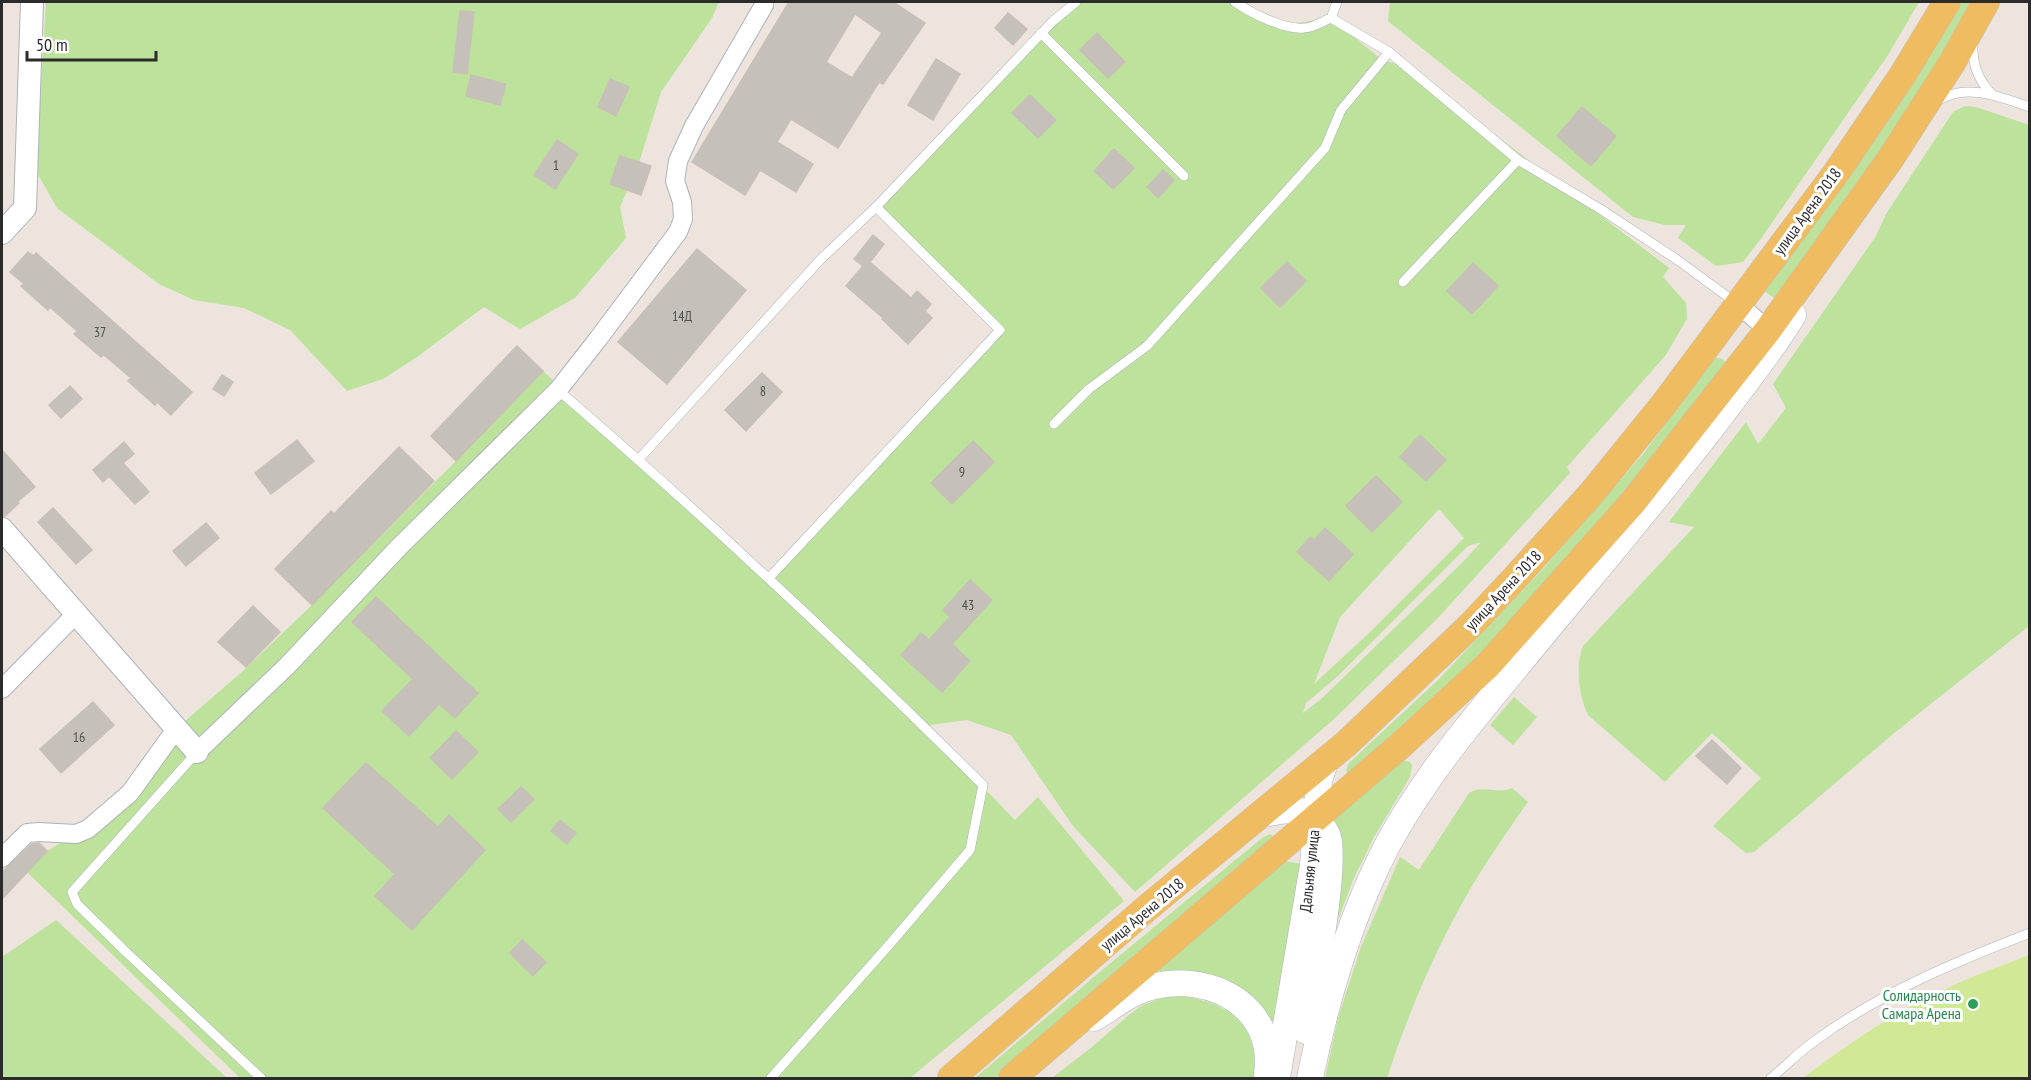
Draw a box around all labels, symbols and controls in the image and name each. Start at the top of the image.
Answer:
scale bar [27,24,156,62]
text: 50 m [36,33,68,56]
house number: 1 [553,156,559,174]
street label: улица Арена 2018 [1769,164,1845,258]
house number: 14Д [672,307,692,325]
house number: 37 [94,323,106,341]
house number: 8 [760,382,766,400]
house number: 9 [959,463,965,481]
street label: улица Арена 2018 [1461,546,1545,634]
house number: 43 [962,596,974,614]
house number: 16 [73,728,85,746]
street label: Дальняя улица [1295,829,1323,913]
street label: улица Арена 2018 [1096,873,1188,955]
place label: Солидарность Самара Арена [1882,985,1961,1023]
marker: Солидарность Самара Арена [1966,997,1980,1011]

